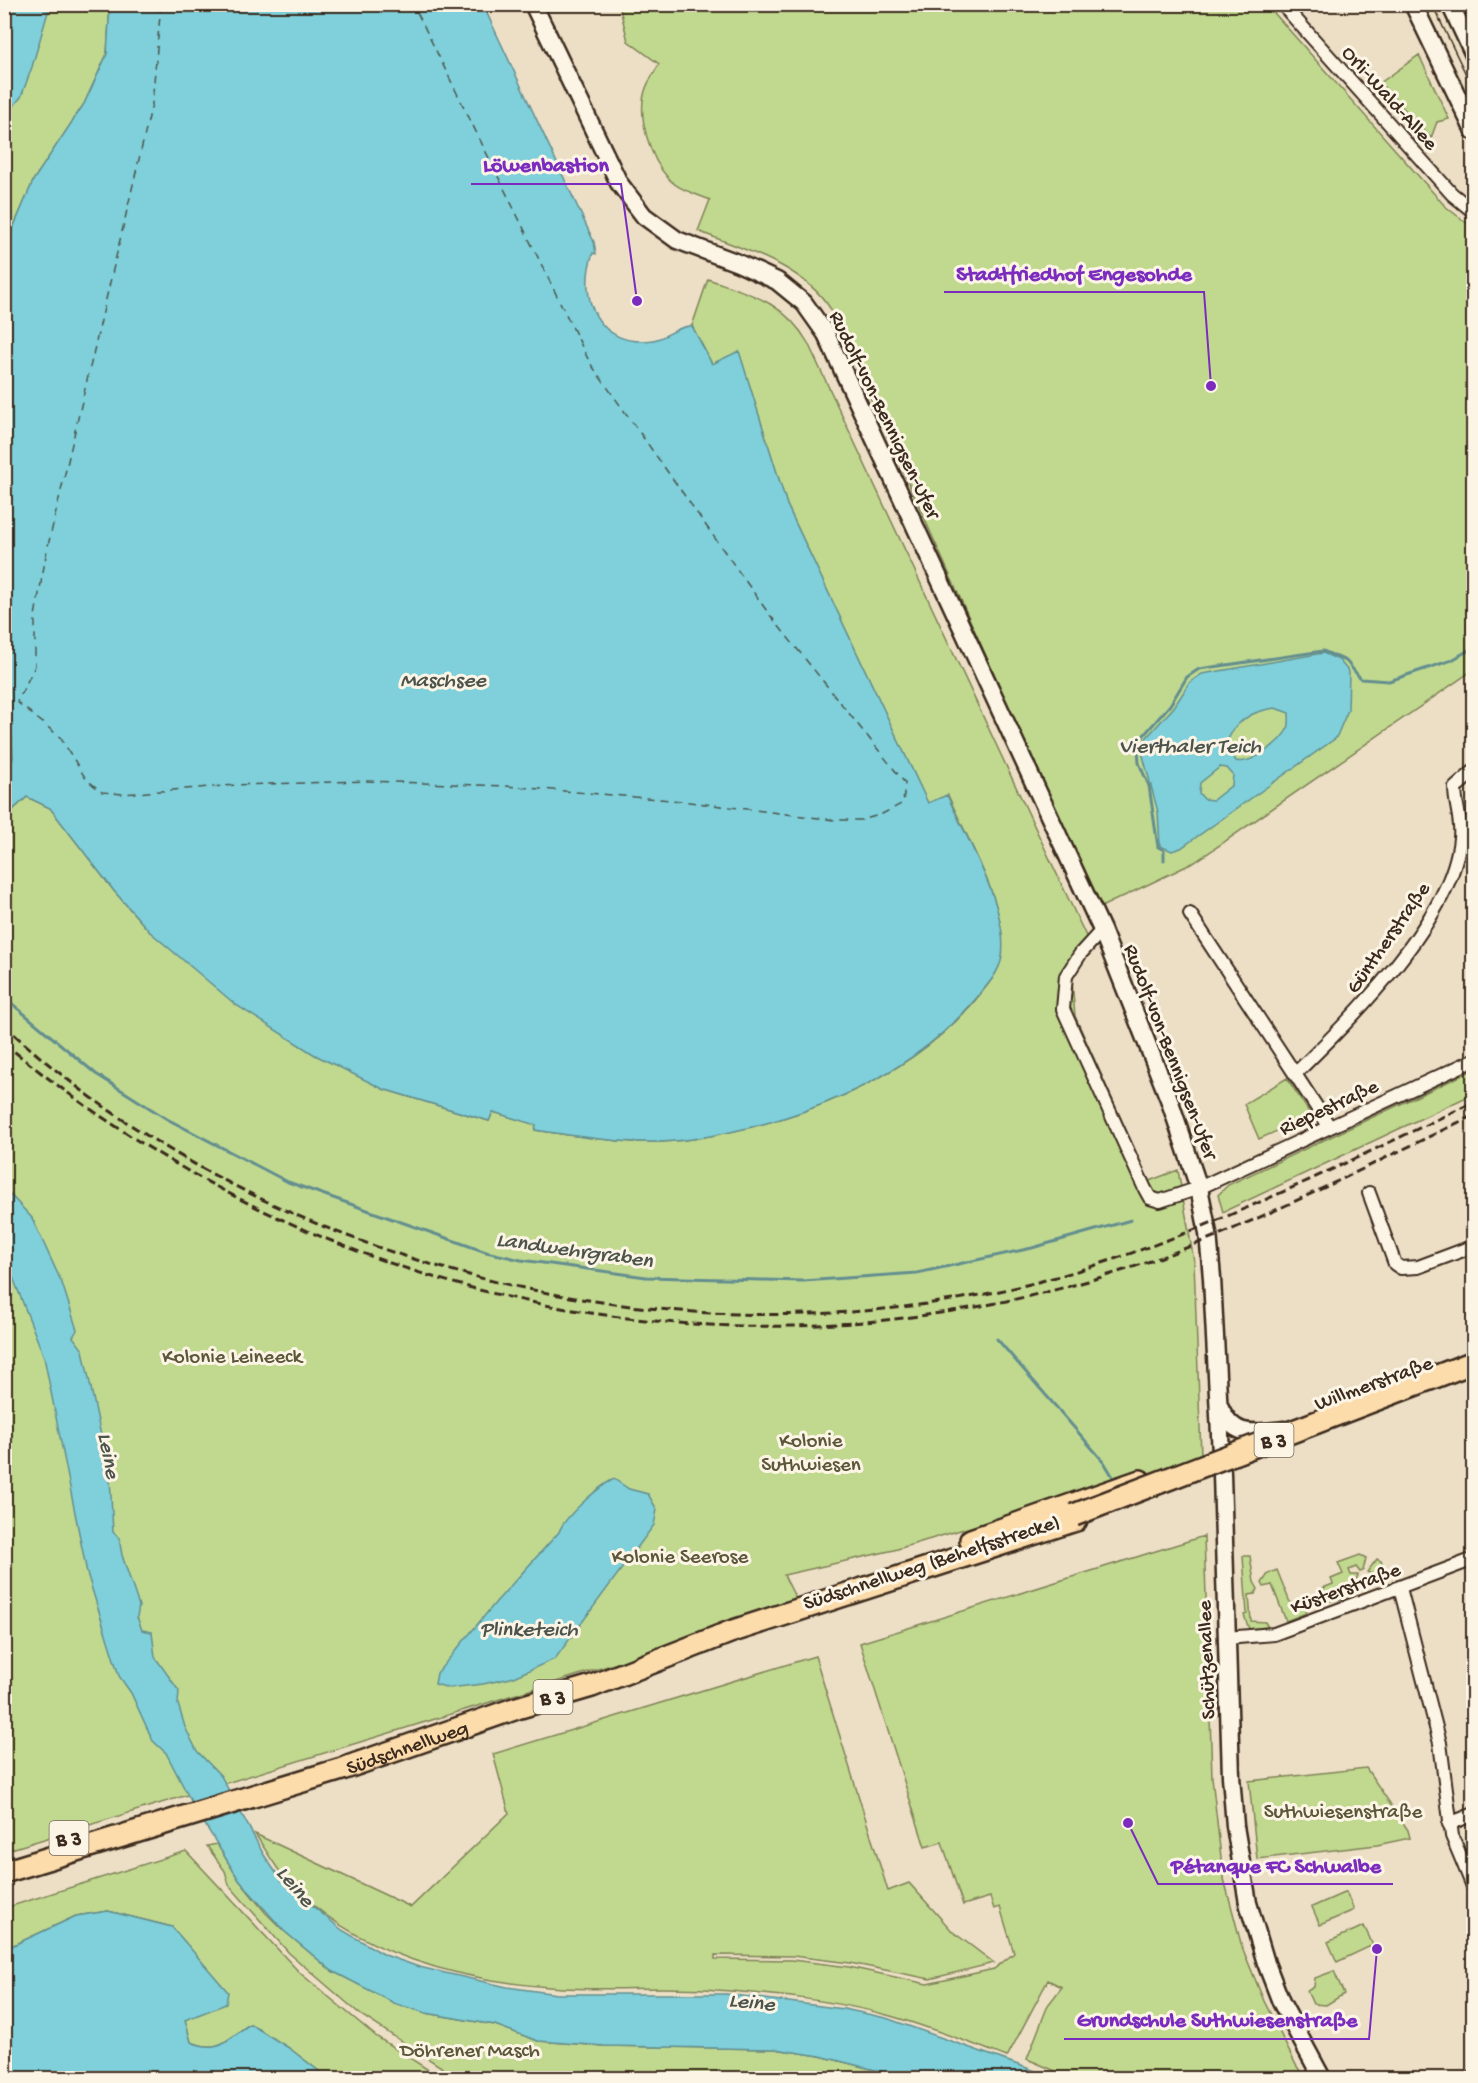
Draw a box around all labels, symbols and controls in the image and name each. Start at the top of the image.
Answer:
street label: Orli-Wald-Allee [1335,42,1443,158]
callout: Löwenbastion [471,144,621,184]
text: Löwenbastion [483,154,609,180]
callout: Stadtfriedhof Engesohde [944,252,1204,292]
text: Stadtfriedhof Engesohde [956,263,1192,289]
street label: Rudolf-von-Bennigsen-Ufer [822,307,945,525]
water label: Maschsee [400,669,487,695]
water label: Vierthaler Teich [1119,735,1261,761]
street label: Güntherstraße [1342,878,1438,1000]
street label: Rudolf-von-Bennigsen-Ufer [1116,941,1222,1165]
street label: Riepestraße [1276,1075,1384,1143]
water label: Landwehrgraben [495,1228,655,1276]
park label: Kolonie Leineeck [162,1346,304,1371]
street label: Willmerstraße [1312,1352,1438,1418]
road number: B 3 [1254,1423,1294,1457]
park label: Kolonie Suthwiesen [761,1430,861,1479]
water label: Leine [90,1431,125,1482]
street label: Südschnellweg (Behelfsstrecke) [801,1511,1064,1618]
park label: Kolonie Seerose [612,1546,749,1571]
street label: Küsterstraße [1288,1558,1406,1622]
street label: Schützenallee [1194,1599,1223,1720]
water label: Plinketeich [480,1618,578,1644]
road number: B 3 [534,1680,572,1714]
street label: Südschnellweg [344,1717,472,1782]
park label: Suthwiesenstraße [1264,1801,1423,1826]
road number: B 3 [50,1821,88,1855]
callout: Pétanque FC Schwalbe [1158,1844,1393,1884]
text: Pétanque FC Schwalbe [1170,1855,1382,1881]
water label: Leine [269,1862,320,1915]
water label: Leine [727,1989,777,2019]
callout: Grundschule Suthwiesenstraße [1064,1999,1369,2039]
text: Grundschule Suthwiesenstraße [1077,2009,1358,2035]
park label: Döhrener Masch [398,2040,540,2065]

